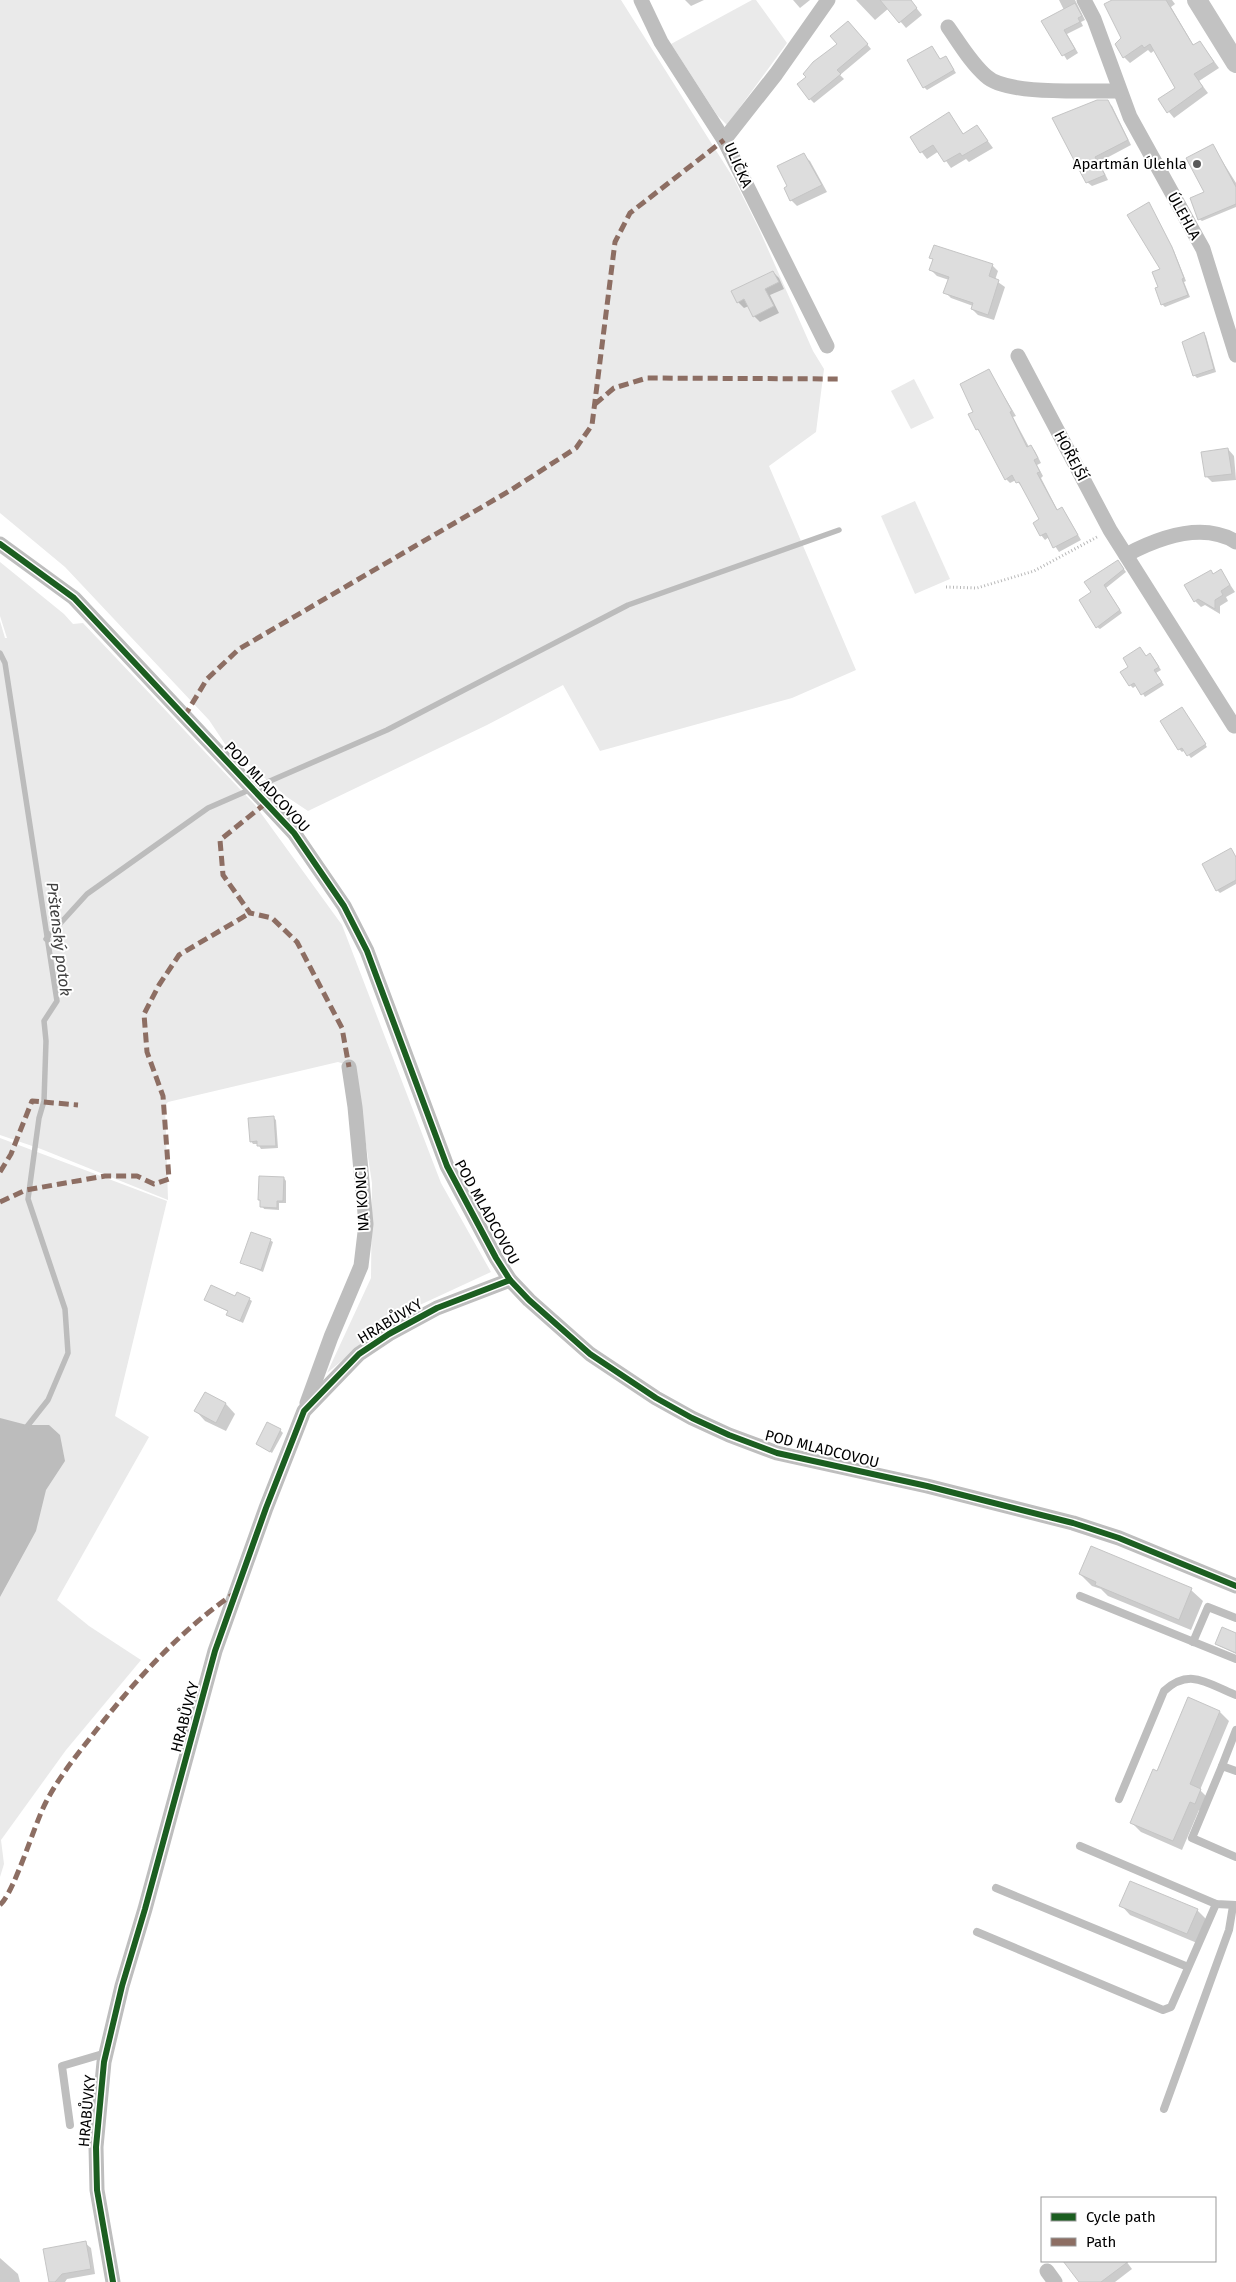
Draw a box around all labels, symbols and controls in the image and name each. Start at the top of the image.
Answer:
street label: ULIČKA [720,140,756,191]
place label: Apartmán Úlehla [1073,155,1187,173]
marker: Apartmán Úlehla [1191,158,1203,170]
street label: ÚLEHLA [1164,189,1205,243]
street label: HOŘEJŠÍ [1050,428,1092,484]
street label: POD MLADCOVOU [220,738,314,836]
water label: Prštenský potok [43,881,75,997]
street label: POD MLADCOVOU [451,1156,523,1268]
street label: NA KONCI [351,1166,373,1232]
street label: HRABŮVKY [354,1293,426,1347]
street label: POD MLADCOVOU [763,1426,881,1472]
street label: HRABŮVKY [166,1679,203,1754]
street label: HRABŮVKY [74,2073,99,2148]
legend [1041,2197,1216,2262]
text: Cycle path [1086,2208,1156,2226]
text: Path [1086,2233,1116,2251]

